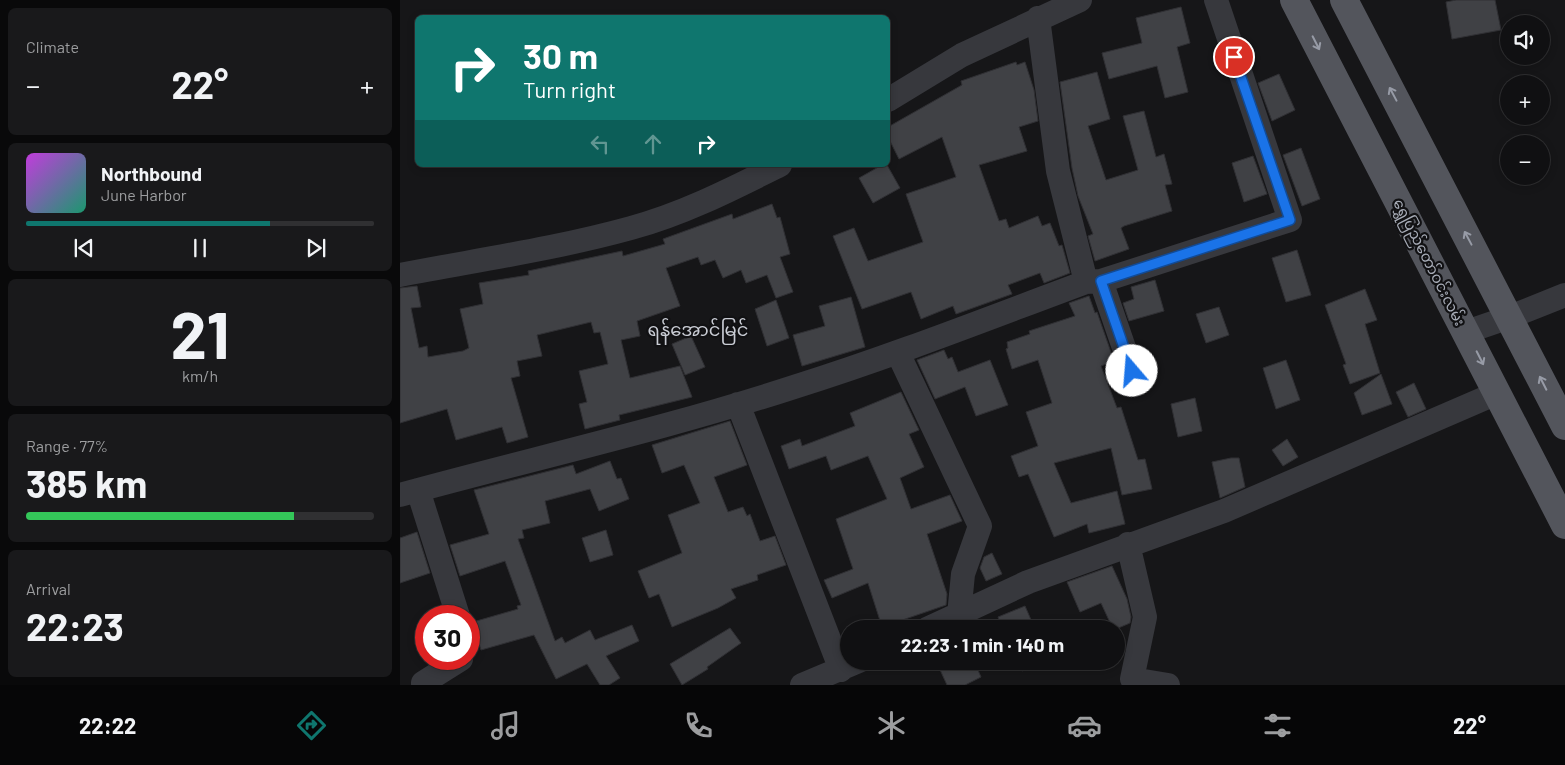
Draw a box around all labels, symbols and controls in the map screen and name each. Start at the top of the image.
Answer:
map controls [1500,15,1550,185]
button: sound [1500,15,1550,65]
text: 30 m [523,34,598,76]
icon: right [440,35,505,100]
one-way arrow [1312,35,1321,50]
pin [1213,36,1255,78]
text: Climate [26,37,79,56]
icon: arrive [1220,43,1248,71]
text: 22° [172,61,228,107]
text: − [26,68,40,102]
text: + [360,68,374,102]
button: + [1500,75,1550,125]
text: Turn right [523,76,616,102]
one-way arrow [1388,87,1398,102]
icon: left [586,130,614,158]
icon: ahead [639,130,667,158]
icon: right [692,130,720,158]
button: − [1500,135,1550,185]
text: Northbound [101,162,202,185]
text: June Harbor [101,185,187,204]
street label: ရွှေပြည်တော်ဝင်းလမ်း [1387,196,1470,330]
one-way arrow [1463,231,1473,246]
icon: previous [70,234,98,262]
icon: pause [186,234,214,262]
icon: next [302,234,330,262]
text: 21 [170,294,230,372]
district label: ရန်အောင်မြင် [648,317,748,345]
position arrow [1105,344,1157,396]
one-way arrow [1475,351,1485,366]
text: km/h [182,366,218,385]
one-way arrow [1538,376,1547,391]
text: Range · 77% [26,436,108,455]
text: 385 km [26,460,147,506]
text: Arrival [26,579,71,598]
text: 22:23 [26,603,124,649]
speed limit sign: 30 [415,605,480,670]
text: 22:23 · 1 min · 140 m [901,633,1064,656]
icon: directions [294,708,329,743]
icon: music [488,708,523,743]
icon: phone [681,708,716,743]
icon: climate [874,708,909,743]
icon: car [1067,708,1102,743]
icon: filters [1260,708,1295,743]
text: 22:22 [79,712,136,738]
text: 22° [1453,712,1486,738]

